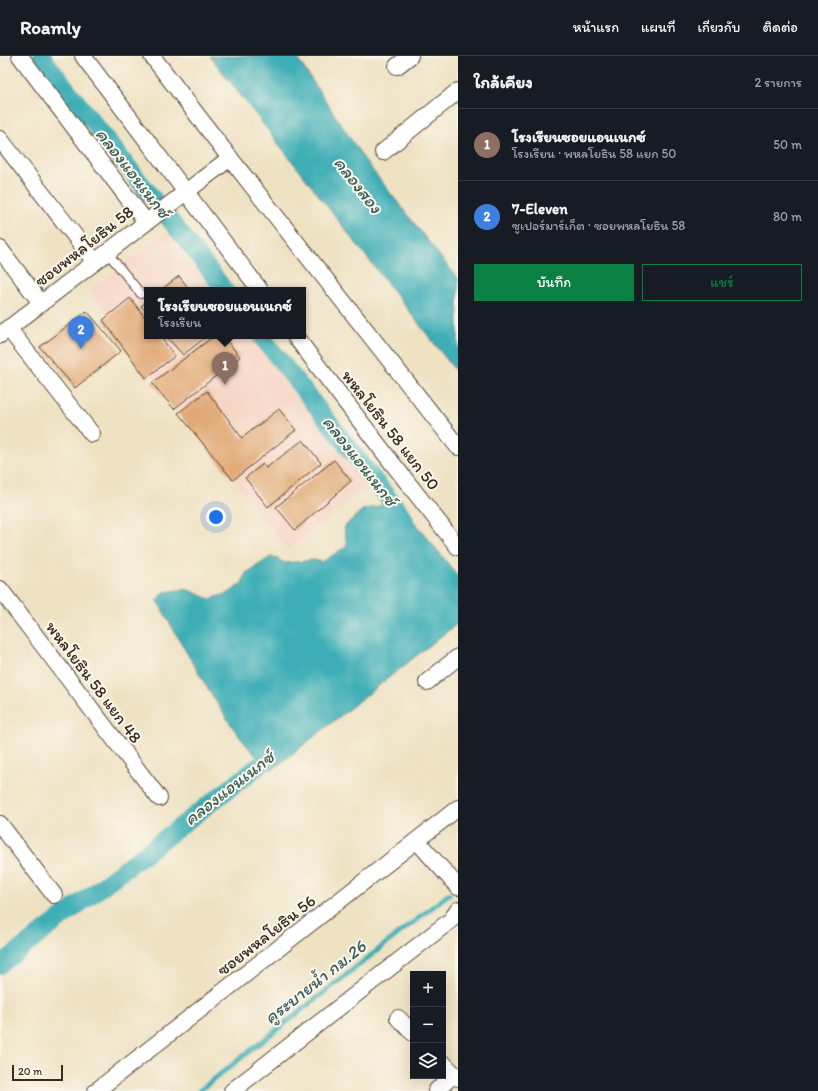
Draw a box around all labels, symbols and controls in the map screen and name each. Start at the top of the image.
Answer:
text: Roamly [20,16,81,39]
text: หน้าแรก [573,19,619,36]
text: แผนที่ [641,19,676,36]
text: เกี่ยวกับ [698,19,741,36]
text: ติดต่อ [763,19,798,36]
text: ใกล้เคียง [474,72,533,92]
text: 2 รายการ [755,75,802,90]
water label: คลองแอนเนกซ์ [91,123,176,224]
text: โรงเรียนซอยแอนเนกซ์ [512,128,646,146]
text: 1 [484,137,490,152]
text: 50 m [773,137,802,152]
text: โรงเรียน · พหลโยธิน 58 แยก 50 [512,146,676,161]
water label: คลองสอง [329,152,388,219]
text: 7-Eleven [512,200,568,218]
street label: ซอยพหลโยธิน 58 [31,201,137,291]
text: 2 [484,209,490,224]
text: 80 m [773,209,802,224]
text: ซูเปอร์มาร์เก็ต · ซอยพหลโยธิน 58 [512,218,685,233]
button: บันทึก [474,264,634,301]
button: แชร์ [642,264,802,301]
popup [144,287,306,339]
text: โรงเรียนซอยแอนเนกซ์ [158,297,292,315]
text: โรงเรียน [158,315,201,330]
pin: 2 [68,316,94,349]
pin: 1 [212,352,238,385]
street label: พหลโยธิน 58 แยก 50 [338,366,444,494]
water label: คลองแอนเนกซ์ [318,411,403,512]
your location [206,507,226,527]
street label: พหลโยธิน 58 แยก 48 [42,617,146,747]
water label: คลองแอนเนกซ์ [179,745,280,830]
street label: ซอยพหลโยธิน 56 [213,890,319,980]
water label: คูระบายน้ำ กม.26 [259,934,371,1029]
map controls [410,971,446,1079]
button: + [410,971,446,1007]
button: − [410,1007,446,1043]
button: layers [410,1043,446,1079]
scale bar [12,1063,63,1082]
text: 20 m [18,1065,42,1078]

